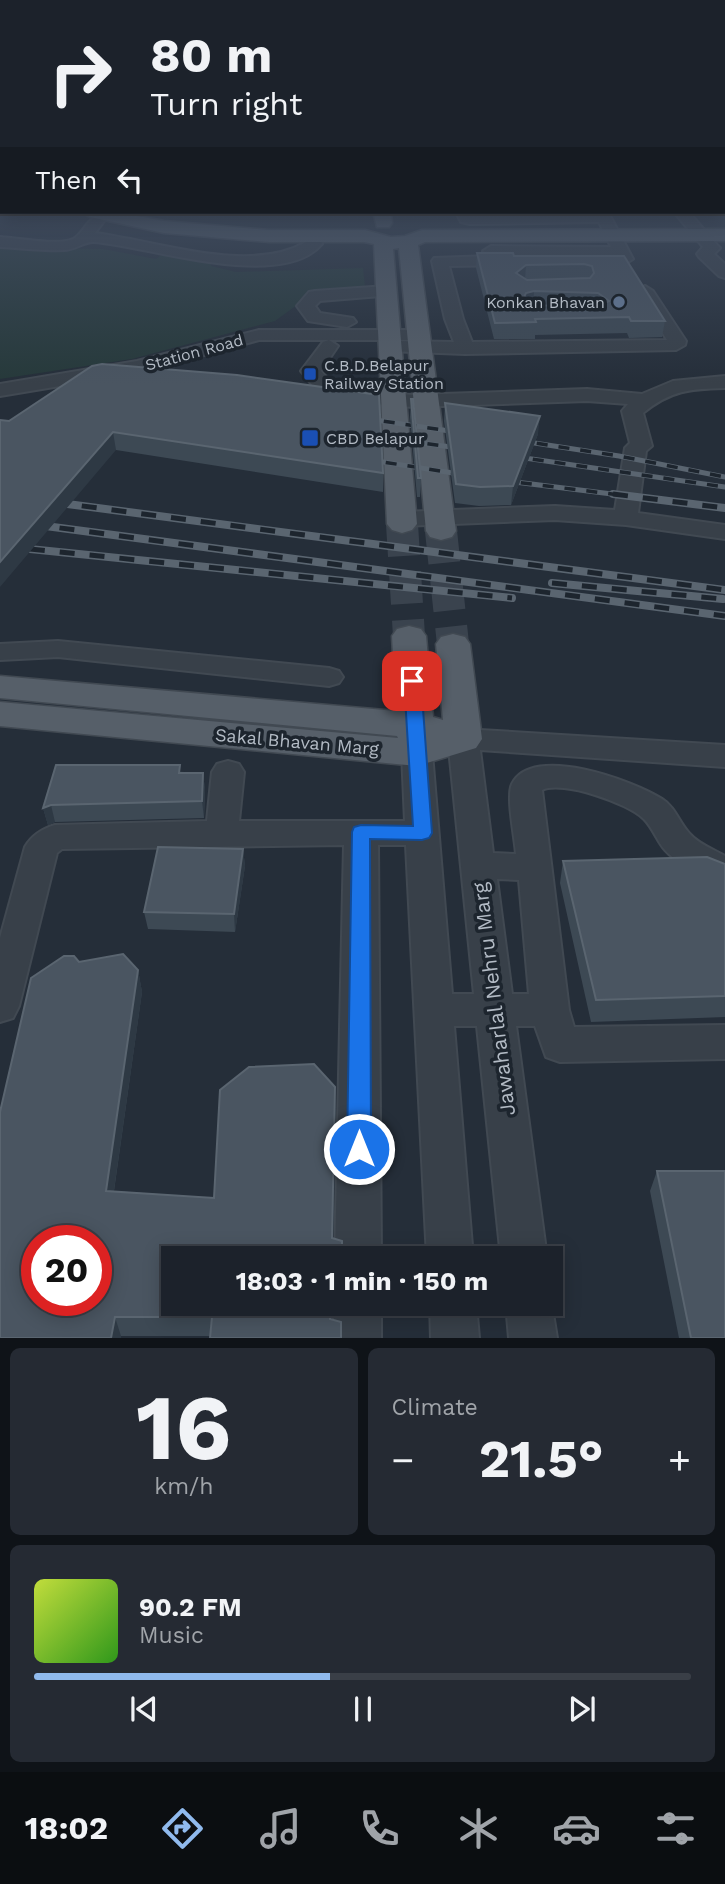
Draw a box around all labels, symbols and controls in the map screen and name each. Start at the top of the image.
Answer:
text: 80 m [150,26,272,84]
icon: right [35,28,126,119]
text: Turn right [150,85,302,123]
icon: left [111,161,149,199]
text: Then [35,165,97,195]
place label: Konkan Bhavan [486,293,605,312]
marker: Konkan Bhavan [611,294,627,310]
street label: Station Road [143,330,245,375]
place label: C.B.D.Belapur Railway Station [324,356,444,393]
marker: C.B.D.Belapur Railway Station [302,366,318,382]
marker: CBD Belapur [300,428,320,448]
place label: CBD Belapur [326,429,425,448]
pin [382,651,442,711]
icon: arrive [393,662,431,700]
street label: Sakal Bhavan Marg [214,724,380,759]
street label: Jawaharlal Nehru Marg [467,880,520,1117]
position arrow [322,1112,396,1186]
speed limit sign: 20 [21,1225,112,1316]
text: 18:03 · 1 min · 150 m [236,1266,488,1296]
text: 16 [136,1374,231,1481]
text: Climate [392,1394,478,1421]
text: 21.5° [479,1429,604,1490]
text: − [392,1438,414,1482]
text: + [668,1438,691,1482]
text: km/h [154,1473,213,1500]
text: 90.2 FM [139,1592,242,1622]
text: Music [139,1622,204,1649]
icon: previous [125,1690,163,1728]
icon: pause [344,1690,382,1728]
icon: next [563,1690,601,1728]
icon: directions [158,1804,207,1853]
icon: music [256,1804,305,1853]
icon: phone [355,1804,404,1853]
icon: climate [454,1804,503,1853]
icon: car [552,1804,601,1853]
icon: filters [651,1804,700,1853]
text: 18:02 [25,1809,108,1847]

